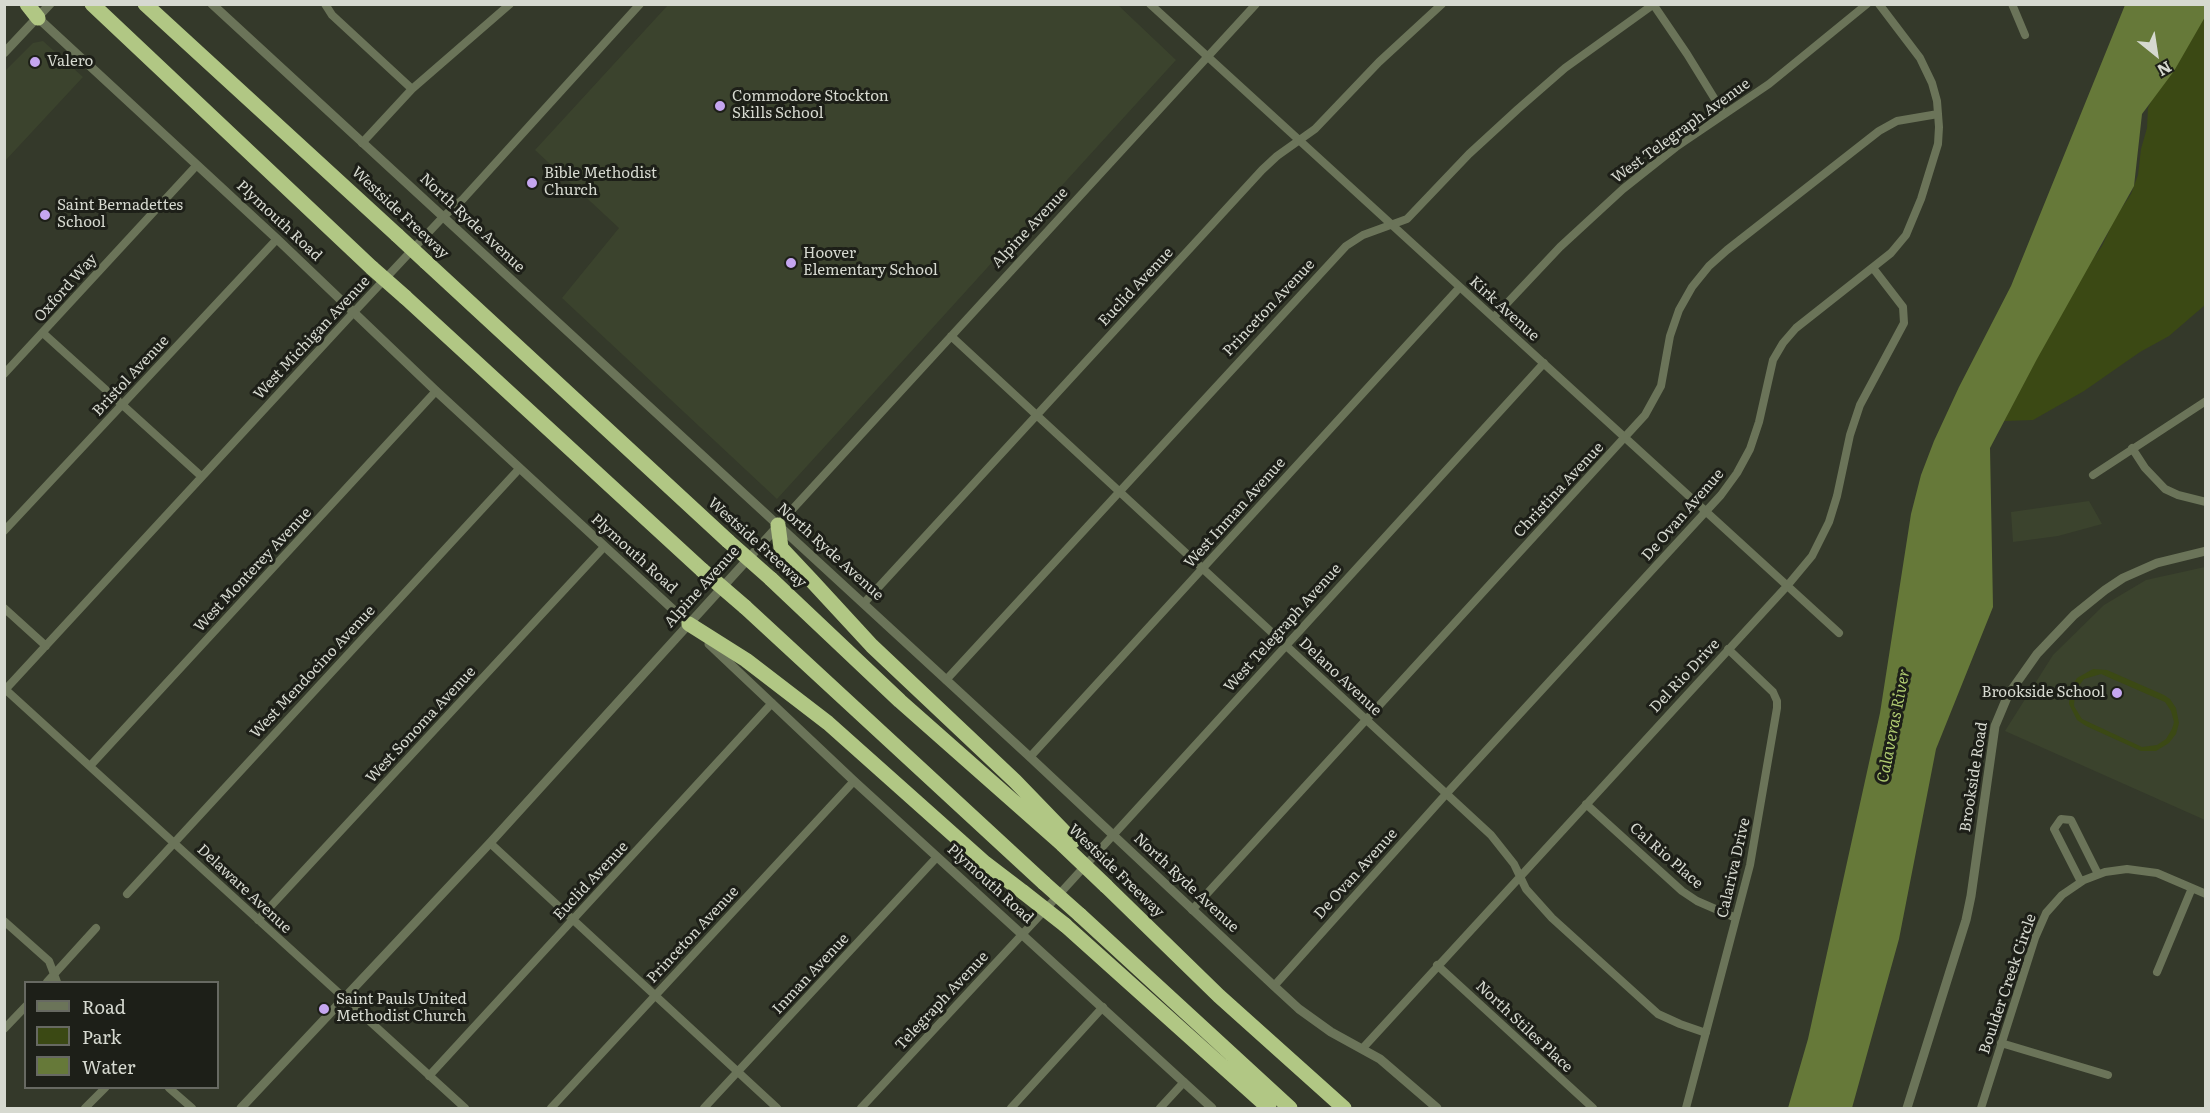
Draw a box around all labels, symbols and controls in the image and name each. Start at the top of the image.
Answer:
north arrow [2126,24,2186,84]
place label: Valero [47,53,93,71]
marker: Valero [28,55,42,69]
text: N [2153,56,2177,83]
street label: West Telegraph Avenue [1608,75,1754,187]
place label: Commodore Stockton Skills School [732,88,889,123]
marker: Commodore Stockton Skills School [713,99,727,113]
street label: Westside Freeway [348,163,452,263]
place label: Bible Methodist Church [544,165,657,200]
street label: North Ryde Avenue [416,170,528,276]
marker: Bible Methodist Church [525,176,539,190]
street label: Plymouth Road [233,177,325,265]
street label: Alpine Avenue [988,184,1072,272]
place label: Saint Bernadettes School [57,197,183,232]
marker: Saint Bernadettes School [38,208,52,222]
street label: Euclid Avenue [1095,244,1177,330]
place label: Hoover Elementary School [803,245,938,280]
street label: Oxford Way [31,250,101,326]
marker: Hoover Elementary School [784,256,798,270]
street label: Princeton Avenue [1219,256,1319,360]
street label: West Michigan Avenue [250,273,374,403]
street label: Kirk Avenue [1465,273,1543,345]
street label: Bristol Avenue [89,332,173,420]
street label: Christina Avenue [1510,439,1608,541]
street label: West Inman Avenue [1181,454,1289,572]
street label: De Ovan Avenue [1638,465,1728,565]
street label: Westside Freeway [704,494,810,592]
street label: North Ryde Avenue [773,499,887,605]
street label: West Monterey Avenue [191,504,315,636]
street label: Plymouth Road [587,511,681,597]
street label: Alpine Avenue [661,543,743,631]
street label: West Telegraph Avenue [1221,560,1345,696]
street label: West Mendocino Avenue [247,602,379,742]
street label: Delano Avenue [1295,634,1385,720]
street label: Del Rio Drive [1646,635,1724,717]
street label: West Sonoma Avenue [362,663,480,787]
water label: Calaveras River [1874,668,1914,784]
place label: Brookside School [1982,684,2105,702]
marker: Brookside School [2110,686,2124,700]
street label: Brookside Road [1956,721,1992,833]
street label: Calariva Drive [1714,816,1754,920]
street label: Cal Rio Place [1626,819,1706,893]
street label: Westside Freeway [1064,821,1168,921]
street label: De Ovan Avenue [1311,825,1401,923]
street label: North Ryde Avenue [1130,830,1242,936]
street label: Euclid Avenue [550,838,632,924]
street label: Delaware Avenue [193,841,295,937]
street label: Plymouth Road [943,841,1037,927]
street label: Princeton Avenue [643,883,743,987]
street label: Boulder Creek Circle [1976,912,2040,1056]
street label: Inman Avenue [769,930,853,1018]
street label: Telegraph Avenue [892,948,992,1054]
street label: North Stiles Place [1472,978,1576,1076]
legend [24,981,219,1089]
place label: Saint Pauls United Methodist Church [336,991,467,1026]
text: Road [82,993,126,1020]
marker: Saint Pauls United Methodist Church [317,1002,331,1016]
text: Park [82,1023,121,1050]
text: Water [82,1053,135,1080]

